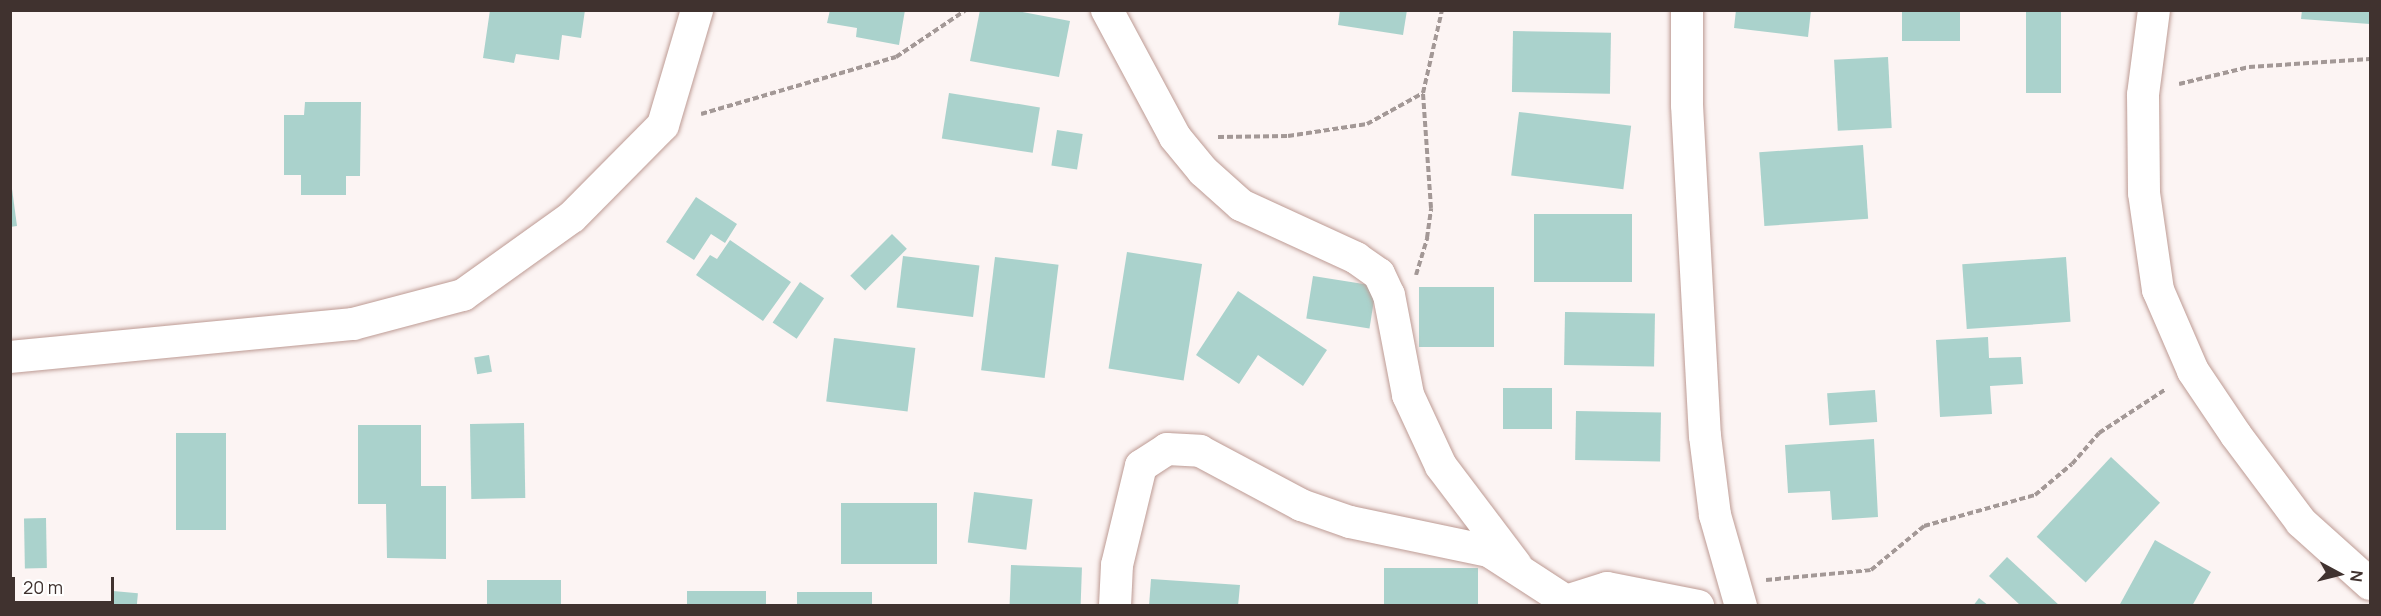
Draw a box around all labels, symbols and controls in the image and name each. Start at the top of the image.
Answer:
north arrow [2309,544,2369,604]
scale bar [15,565,117,603]
text: N [2345,569,2368,583]
text: 20 m [23,575,63,599]

